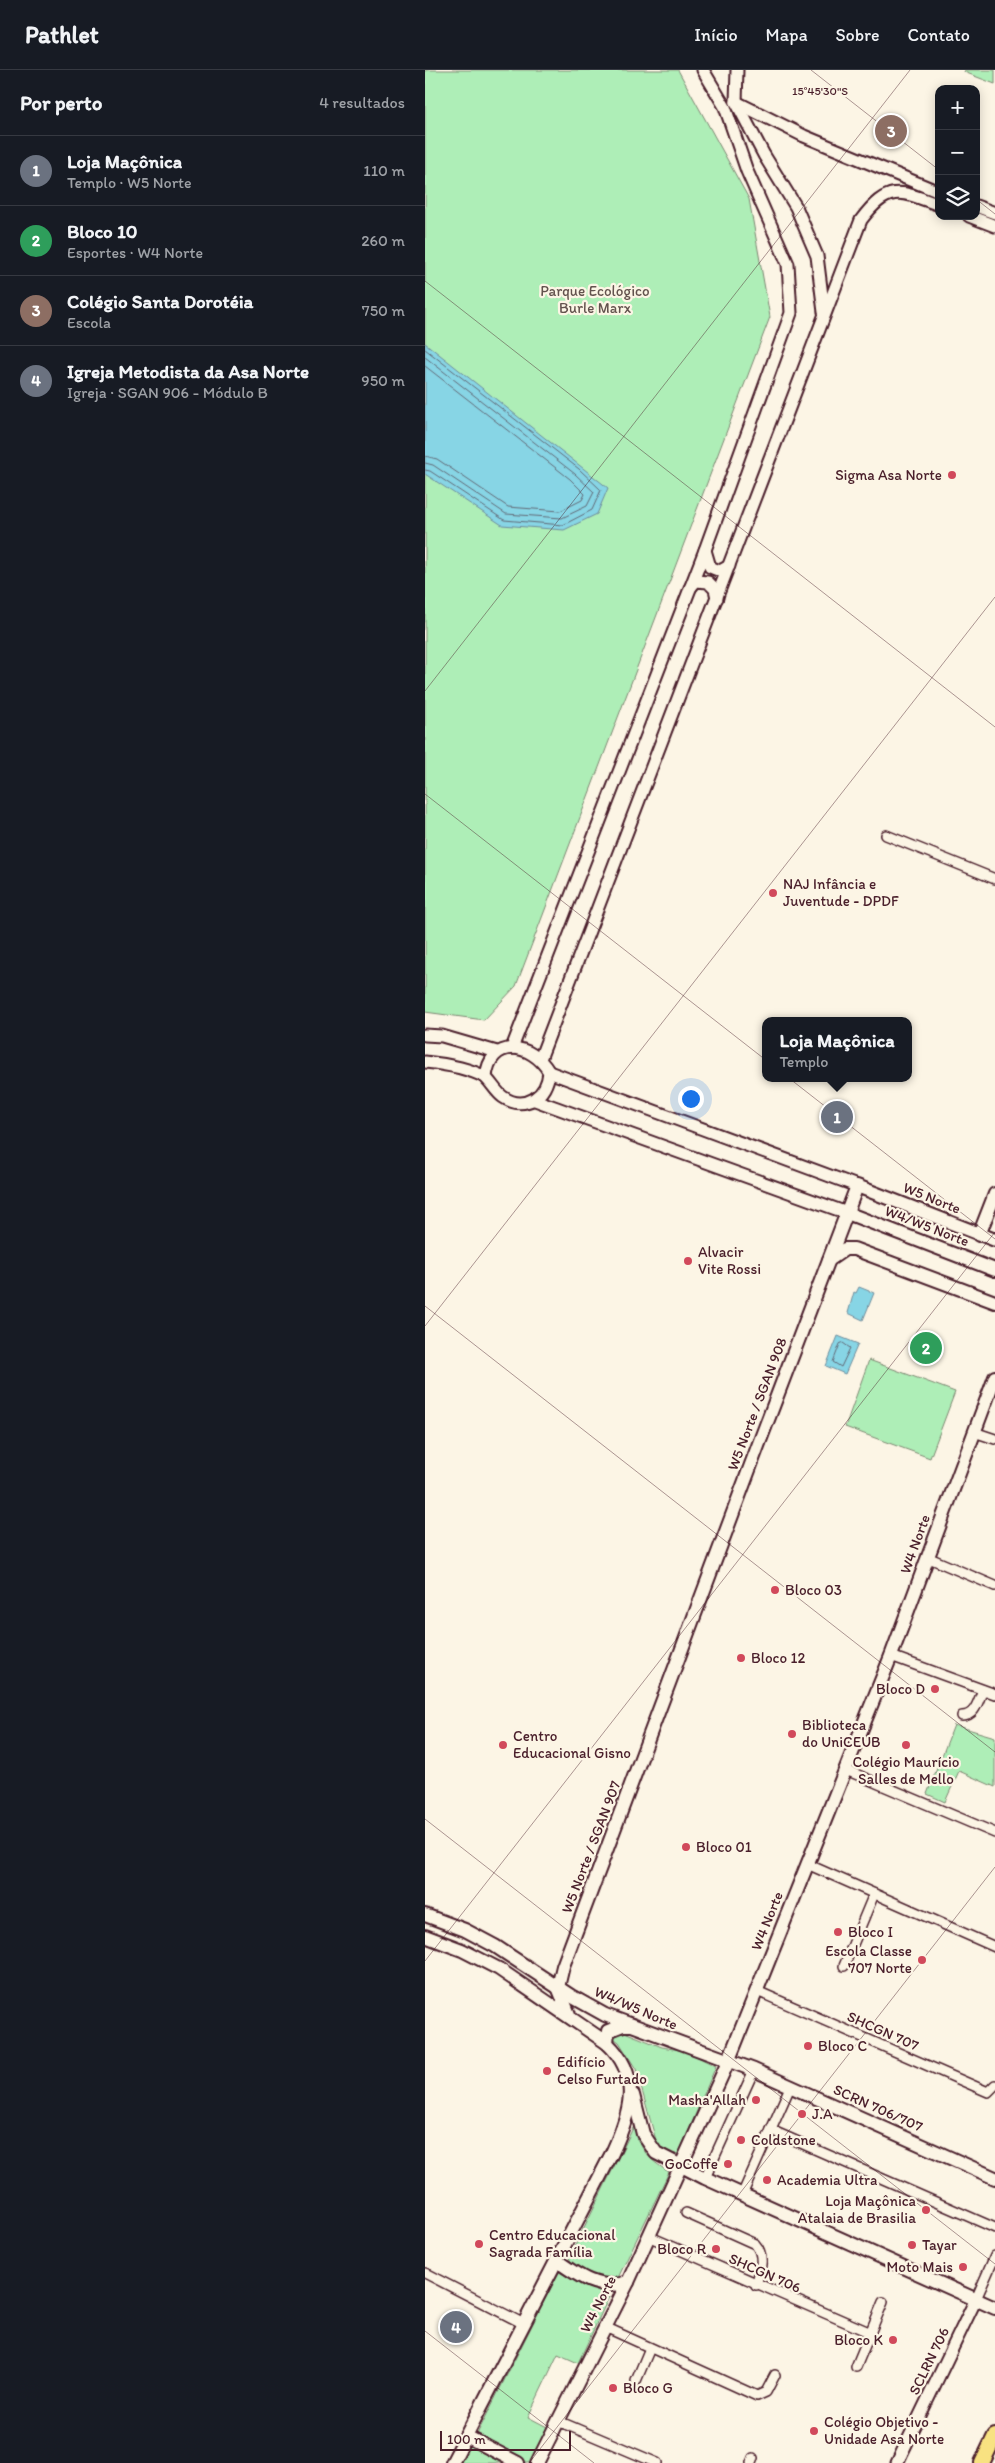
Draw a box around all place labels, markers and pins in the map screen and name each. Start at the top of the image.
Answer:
pin: 3 [875,112,907,150]
place label: Sigma Asa Norte [835,466,942,484]
marker: Sigma Asa Norte [946,469,958,481]
place label: NAJ Infância e Juventude - DPDF [783,875,899,910]
marker: NAJ Infância e Juventude - DPDF [767,887,779,899]
pin: 1 [821,1098,853,1136]
place label: Alvacir Vite Rossi [698,1243,761,1278]
marker: Alvacir Vite Rossi [682,1255,694,1267]
pin: 2 [910,1329,942,1367]
place label: Bloco 03 [785,1581,842,1599]
marker: Bloco 03 [769,1584,781,1596]
place label: Bloco 12 [751,1649,805,1667]
marker: Bloco 12 [735,1652,747,1664]
place label: Bloco D [876,1680,925,1698]
marker: Bloco D [929,1683,941,1695]
place label: Biblioteca do UniCEUB [802,1716,881,1751]
place label: Centro Educacional Gisno [513,1727,631,1762]
marker: Biblioteca do UniCEUB [786,1728,798,1740]
marker: Centro Educacional Gisno [497,1739,509,1751]
marker: Colégio Maurício Salles de Mello [900,1739,912,1751]
place label: Colégio Maurício Salles de Mello [852,1753,960,1788]
place label: Bloco 01 [696,1838,752,1856]
marker: Bloco 01 [680,1841,692,1853]
place label: Bloco I [848,1923,893,1941]
marker: Bloco I [832,1926,844,1938]
place label: Escola Classe 707 Norte [825,1942,912,1977]
marker: Escola Classe 707 Norte [916,1954,928,1966]
place label: Bloco C [818,2037,867,2055]
marker: Bloco C [802,2040,814,2052]
place label: Edifício Celso Furtado [557,2053,647,2088]
marker: Edifício Celso Furtado [541,2065,553,2077]
place label: Masha'Allah [668,2091,746,2109]
marker: Masha'Allah [750,2094,762,2106]
place label: J.A [812,2105,833,2123]
marker: J.A [796,2108,808,2120]
place label: Coldstone [751,2131,816,2149]
marker: Coldstone [735,2134,747,2146]
place label: GoCoffe [665,2155,718,2173]
marker: GoCoffe [722,2158,734,2170]
place label: Academia Ultra [777,2171,878,2189]
marker: Academia Ultra [761,2174,773,2186]
place label: Loja Maçônica Atalaia de Brasilia [798,2192,917,2227]
marker: Loja Maçônica Atalaia de Brasilia [920,2204,932,2216]
place label: Centro Educacional Sagrada Família [489,2226,616,2261]
place label: Tayar [922,2236,957,2254]
marker: Centro Educacional Sagrada Família [473,2238,485,2250]
marker: Tayar [906,2239,918,2251]
place label: Bloco R [657,2240,707,2258]
marker: Bloco R [710,2243,722,2255]
place label: Moto Mais [887,2258,953,2276]
marker: Moto Mais [957,2261,969,2273]
pin: 4 [440,2308,472,2346]
place label: Bloco K [834,2331,884,2349]
marker: Bloco K [887,2334,899,2346]
place label: Bloco G [623,2379,673,2397]
marker: Bloco G [607,2382,619,2394]
place label: Colégio Objetivo - Unidade Asa Norte [824,2413,944,2448]
marker: Colégio Objetivo - Unidade Asa Norte [808,2425,820,2437]

